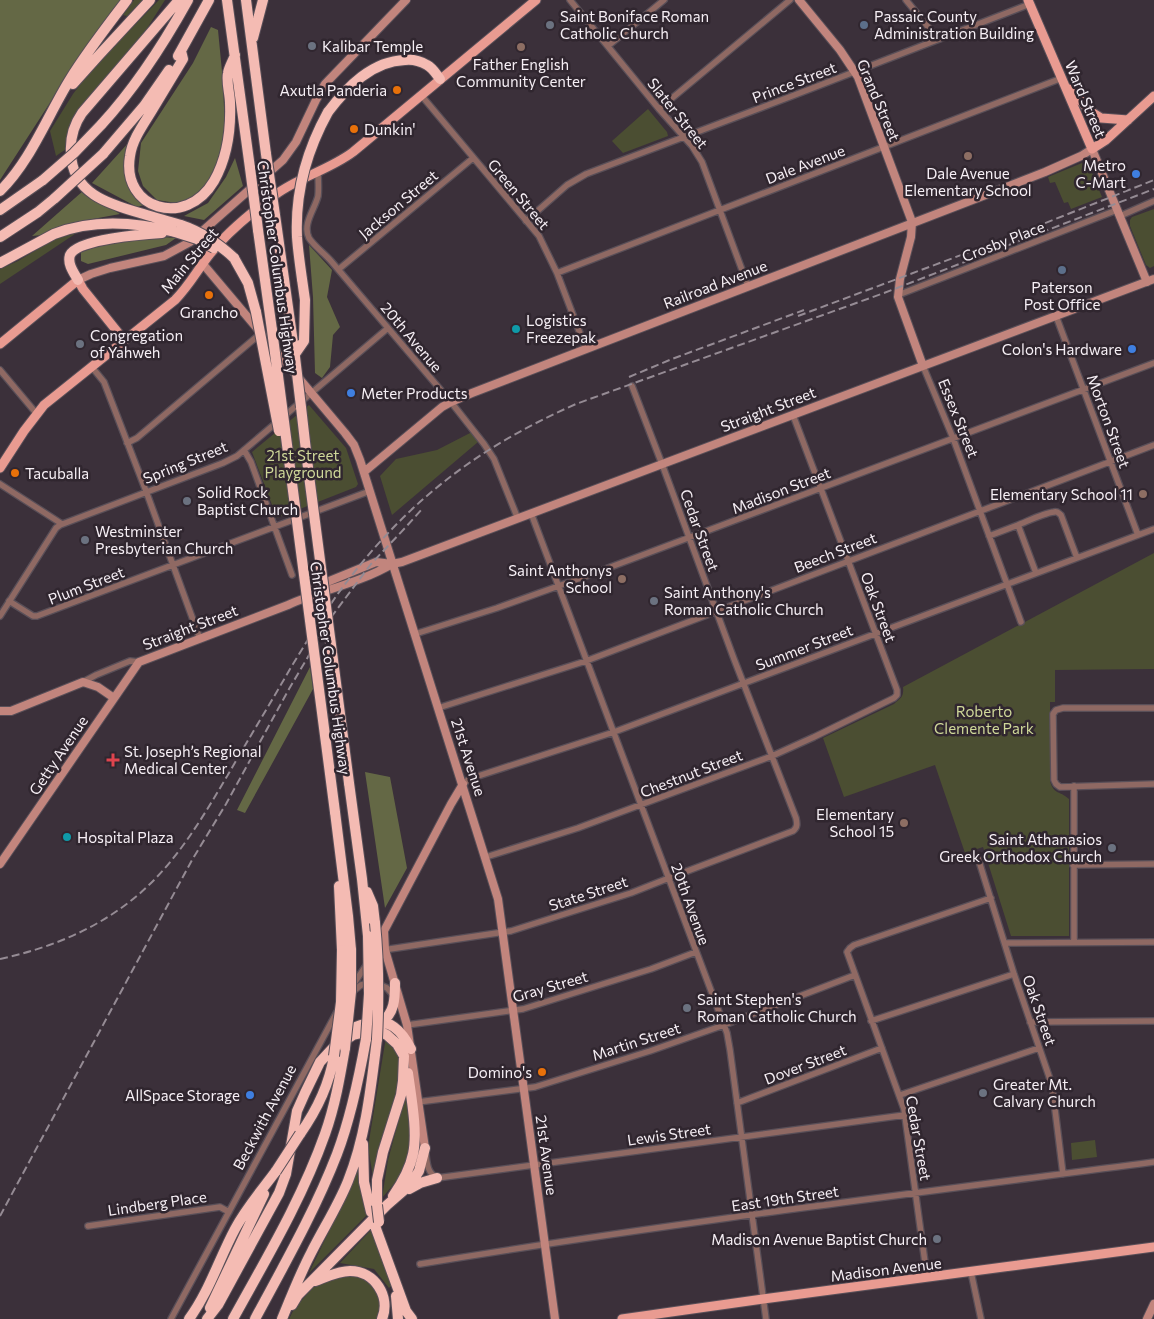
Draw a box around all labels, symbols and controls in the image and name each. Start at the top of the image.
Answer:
place label: Saint Boniface Roman Catholic Church [560,7,709,42]
place label: Passaic County Administration Building [874,7,1034,42]
marker: Saint Boniface Roman Catholic Church [544,19,556,31]
marker: Passaic County Administration Building [858,19,870,31]
place label: Kalibar Temple [322,37,423,55]
marker: Kalibar Temple [306,40,318,52]
marker: Father English Community Center [515,41,527,53]
place label: Father English Community Center [456,55,586,90]
street label: Grand Street [854,56,904,144]
street label: Prince Street [749,58,839,106]
street label: Ward Street [1062,58,1110,140]
street label: Slater Street [644,74,712,152]
place label: Axutla Panderia [279,81,387,99]
marker: Axutla Panderia [391,84,403,96]
place label: Dunkin' [364,120,416,138]
marker: Dunkin' [348,123,360,135]
street label: Dale Avenue [763,141,847,187]
marker: Dale Avenue Elementary School [962,150,974,162]
street label: Green Street [484,155,554,233]
place label: Metro C-Mart [1075,156,1126,191]
street label: Christopher Columbus Highway [254,159,302,375]
place label: Dale Avenue Elementary School [904,164,1032,199]
street label: Jackson Street [355,166,441,242]
marker: Metro C-Mart [1130,168,1142,180]
street label: Crosby Place [959,217,1047,265]
street label: Main Street [156,224,222,296]
street label: Railroad Avenue [661,256,769,312]
marker: Paterson Post Office [1056,264,1068,276]
place label: Paterson Post Office [1024,278,1100,313]
marker: Grancho [203,289,215,301]
street label: 20th Avenue [378,298,446,376]
place label: Grancho [180,303,238,321]
place label: Logistics Freezepak [526,311,596,346]
marker: Logistics Freezepak [510,323,522,335]
place label: Congregation of Yahweh [90,326,183,361]
marker: Congregation of Yahweh [74,338,86,350]
place label: Colon's Hardware [1002,340,1122,358]
marker: Colon's Hardware [1126,343,1138,355]
street label: Morton Street [1084,372,1134,470]
street label: Essex Street [935,376,983,460]
street label: Straight Street [718,383,818,435]
place label: Meter Products [361,384,468,402]
marker: Meter Products [345,387,357,399]
street label: Spring Street [140,437,230,487]
park label: 21st Street Playground [265,446,341,481]
street label: Madison Street [729,463,833,517]
place label: Tacuballa [25,464,89,482]
marker: Tacuballa [9,467,21,479]
place label: Solid Rock Baptist Church [197,483,298,518]
place label: Elementary School 11 [990,485,1133,503]
street label: Cedar Street [677,487,723,573]
marker: Elementary School 11 [1137,488,1149,500]
marker: Solid Rock Baptist Church [181,495,193,507]
place label: Westminster Presbyterian Church [95,522,233,557]
street label: Beech Street [791,528,879,576]
marker: Westminster Presbyterian Church [79,534,91,546]
street label: Christopher Columbus Highway [307,560,355,776]
place label: Saint Anthonys School [508,561,612,596]
street label: Plum Street [45,562,127,608]
street label: Oak Street [857,569,901,645]
marker: Saint Anthonys School [616,573,628,585]
place label: Saint Anthony's Roman Catholic Church [664,583,824,618]
marker: Saint Anthony's Roman Catholic Church [648,595,660,607]
street label: Straight Street [140,601,240,653]
street label: Summer Street [753,620,855,674]
park label: Roberto Clemente Park [934,702,1034,737]
street label: Getty Avenue [25,712,91,798]
street label: 21st Avenue [448,716,490,798]
place label: St. Joseph’s Regional Medical Center [124,742,261,777]
street label: Chestnut Street [637,745,745,801]
marker: St. Joseph’s Regional Medical Center [106,753,120,767]
place label: Elementary School 15 [816,805,894,840]
marker: Elementary School 15 [898,817,910,829]
place label: Hospital Plaza [77,828,174,846]
place label: Saint Athanasios Greek Orthodox Church [939,830,1102,865]
marker: Hospital Plaza [61,831,73,843]
marker: Saint Athanasios Greek Orthodox Church [1106,842,1118,854]
street label: 20th Avenue [668,861,714,947]
street label: State Street [546,872,630,914]
street label: Gray Street [510,967,590,1005]
street label: Oak Street [1020,972,1060,1048]
place label: Saint Stephen's Roman Catholic Church [697,990,857,1025]
marker: Saint Stephen's Roman Catholic Church [681,1002,693,1014]
street label: Martin Street [590,1018,682,1064]
street label: Dover Street [761,1040,849,1088]
street label: Beckwith Avenue [229,1061,299,1173]
place label: Domino's [468,1063,532,1081]
marker: Domino's [536,1066,548,1078]
place label: Greater Mt. Calvary Church [993,1075,1096,1110]
place label: AllSpace Storage [125,1086,240,1104]
marker: Greater Mt. Calvary Church [977,1087,989,1099]
marker: AllSpace Storage [244,1089,256,1101]
street label: Cedar Street [903,1094,935,1182]
street label: 21st Avenue [532,1114,562,1196]
street label: Lewis Street [626,1119,712,1149]
street label: East 19th Street [730,1182,840,1214]
street label: Lindberg Place [106,1187,208,1219]
place label: Madison Avenue Baptist Church [711,1230,927,1248]
marker: Madison Avenue Baptist Church [931,1233,943,1245]
street label: Madison Avenue [829,1253,943,1285]

